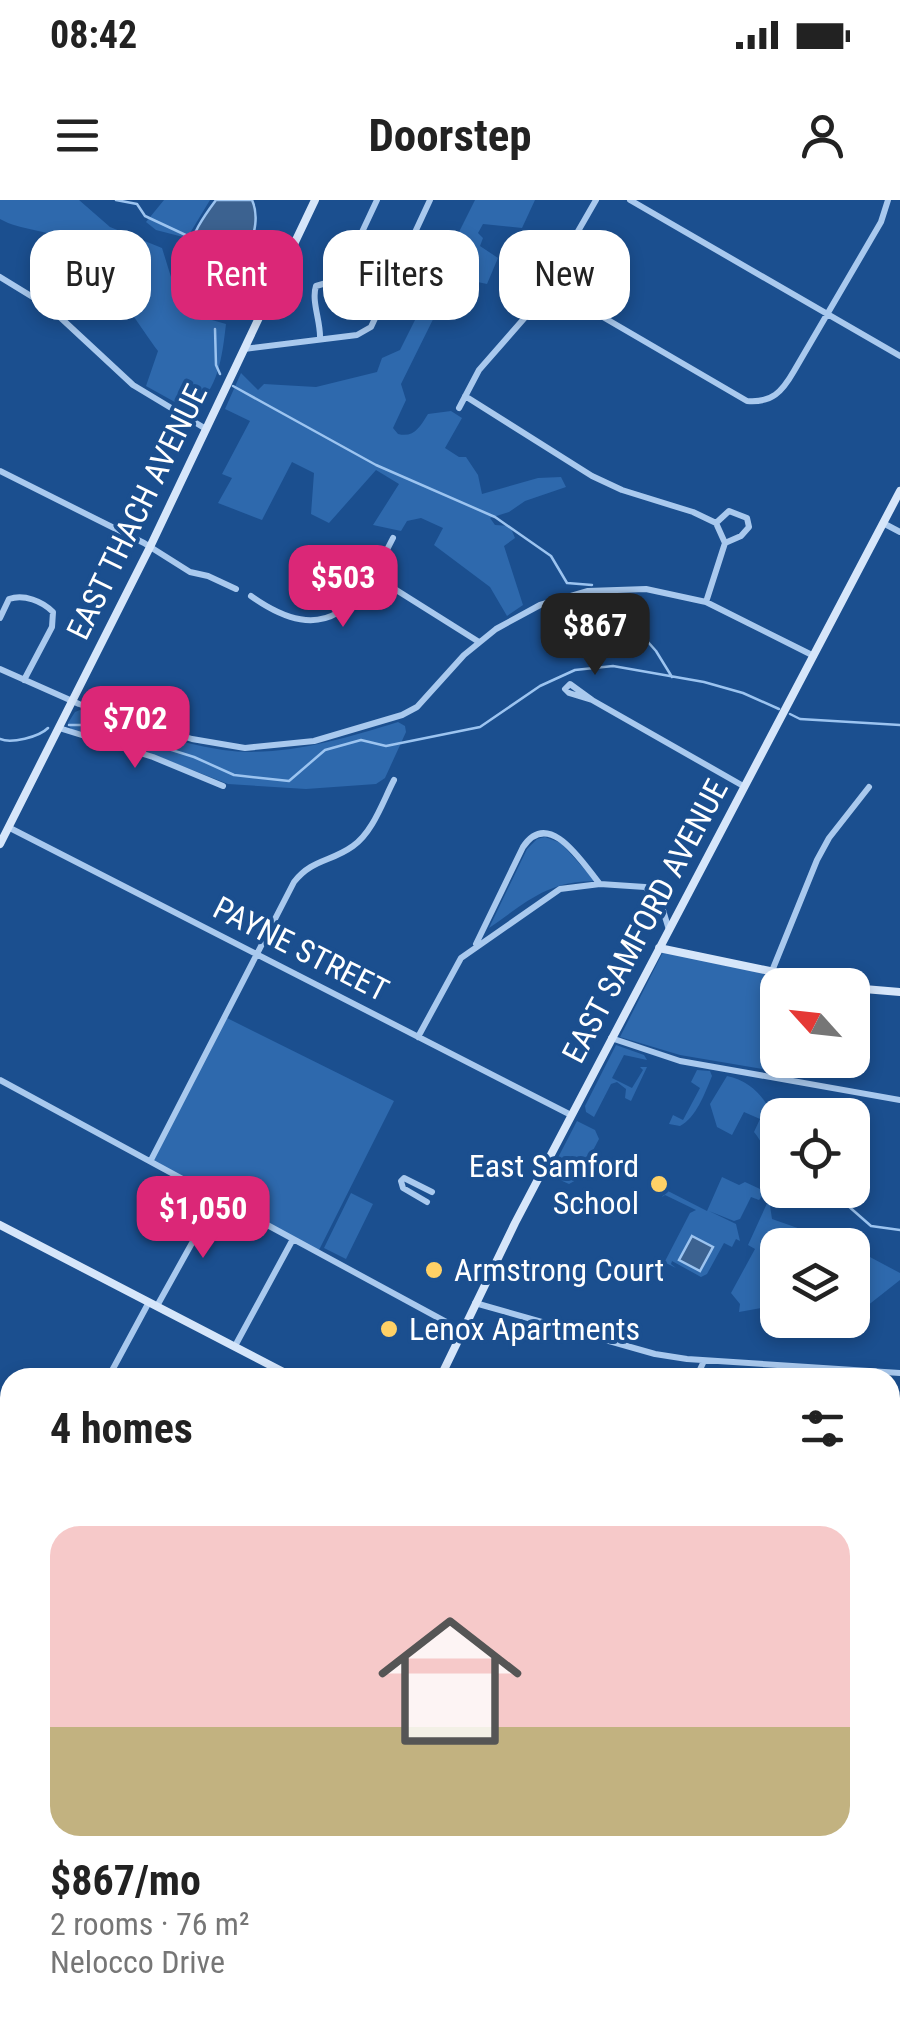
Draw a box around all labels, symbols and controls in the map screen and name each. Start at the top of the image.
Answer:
text: 08:42 [50,13,137,57]
icon: menu [50,108,105,163]
icon: person [795,108,850,163]
text: Doorstep [368,109,532,162]
chip: Buy [30,230,151,320]
chip: Rent [171,230,303,320]
chip: Filters [323,230,479,320]
chip: New [499,230,630,320]
street label: EAST THACH AVENUE [59,378,215,646]
pin: $503 [284,545,402,630]
text: $503 [311,558,375,596]
pin: $867 [536,593,654,678]
text: $867 [563,606,627,644]
pin: $702 [76,686,194,771]
text: $702 [103,699,167,737]
street label: EAST SAMFORD AVENUE [554,773,736,1069]
street label: PAYNE STREET [207,889,395,1009]
north arrow [760,968,870,1078]
map controls [760,968,870,1338]
button: locate [760,1098,870,1208]
place label: East Samford School [469,1147,639,1222]
marker: East Samford School [648,1173,670,1195]
pin: $1,050 [122,1176,284,1261]
text: $1,050 [159,1189,247,1227]
button: layers [760,1228,870,1338]
place label: Armstrong Court [454,1251,664,1289]
marker: Armstrong Court [423,1259,445,1281]
place label: Lenox Apartments [409,1310,640,1348]
marker: Lenox Apartments [378,1318,400,1340]
icon: filters [795,1401,850,1456]
text: 4 homes [50,1404,193,1453]
icon: home [360,1591,540,1771]
text: $867/mo [50,1856,201,1905]
text: 2 rooms · 76 m² [50,1905,249,1943]
text: Nelocco Drive [50,1943,225,1981]

